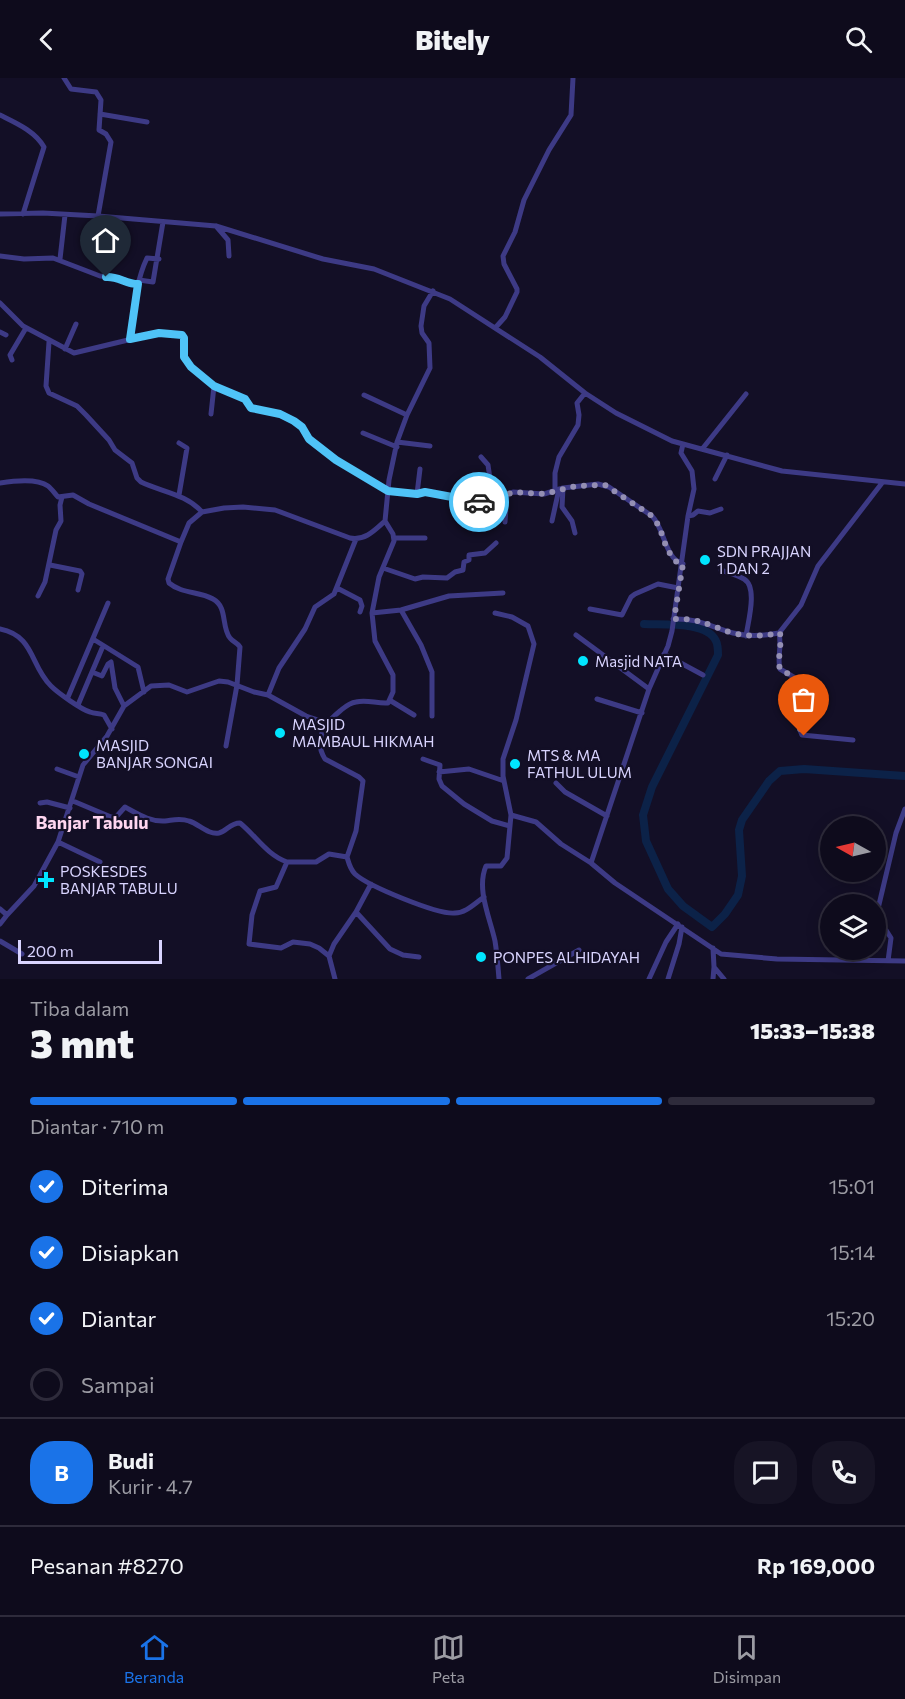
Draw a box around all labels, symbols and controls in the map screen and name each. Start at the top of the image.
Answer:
icon: back [30,23,63,56]
text: Bitely [415,23,490,56]
icon: search [842,23,875,56]
pin [80,215,131,277]
icon: home [89,224,122,257]
courier [449,472,509,532]
icon: car [463,486,496,519]
place label: SDN PRAJJAN 1 DAN 2 [717,542,811,577]
marker: SDN PRAJJAN 1 DAN 2 [698,553,712,567]
place label: Masjid NATA [595,652,682,670]
marker: Masjid NATA [576,654,590,668]
pin [778,674,829,736]
icon: bag [787,683,820,716]
place label: MASJID MAMBAUL HIKMAH [292,715,435,750]
marker: MASJID MAMBAUL HIKMAH [273,726,287,740]
place label: MASJID BANJAR SONGAI [96,736,213,771]
place label: MTS & MA FATHUL ULUM [527,746,632,781]
marker: MASJID BANJAR SONGAI [77,747,91,761]
marker: MTS & MA FATHUL ULUM [508,757,522,771]
district label: Banjar Tabulu [35,811,149,833]
north arrow [820,816,886,882]
map controls [820,816,886,960]
place label: POSKESDES BANJAR TABULU [60,862,178,897]
marker: POSKESDES BANJAR TABULU [37,871,55,889]
button: layers [820,894,886,960]
scale bar [18,937,162,965]
text: 200 m [27,941,74,960]
place label: PONPES ALHIDAYAH [493,948,640,966]
marker: PONPES ALHIDAYAH [474,950,488,964]
text: Tiba dalam [30,996,129,1020]
text: 15:33–15:38 [750,1017,875,1044]
text: 3 mnt [30,1018,134,1066]
text: Diantar · 710 m [30,1114,164,1138]
icon: check [30,1170,63,1203]
text: Diterima [81,1173,168,1200]
text: 15:01 [829,1174,875,1198]
icon: check [30,1236,63,1269]
text: Disiapkan [81,1239,179,1266]
text: 15:14 [830,1240,875,1264]
icon: check [30,1302,63,1335]
text: Diantar [81,1305,156,1332]
text: 15:20 [826,1306,875,1330]
text: Sampai [81,1371,155,1398]
button: chat [734,1441,797,1504]
button: phone [812,1441,875,1504]
text: Budi [108,1447,154,1474]
text: B [54,1459,69,1486]
text: Kurir · 4.7 [108,1474,193,1498]
text: Pesanan #8270 [30,1552,184,1579]
text: Rp 169,000 [757,1552,875,1579]
tab: Beranda [124,1631,184,1686]
tab: Peta [432,1631,465,1686]
tab: Disimpan [713,1631,781,1686]

